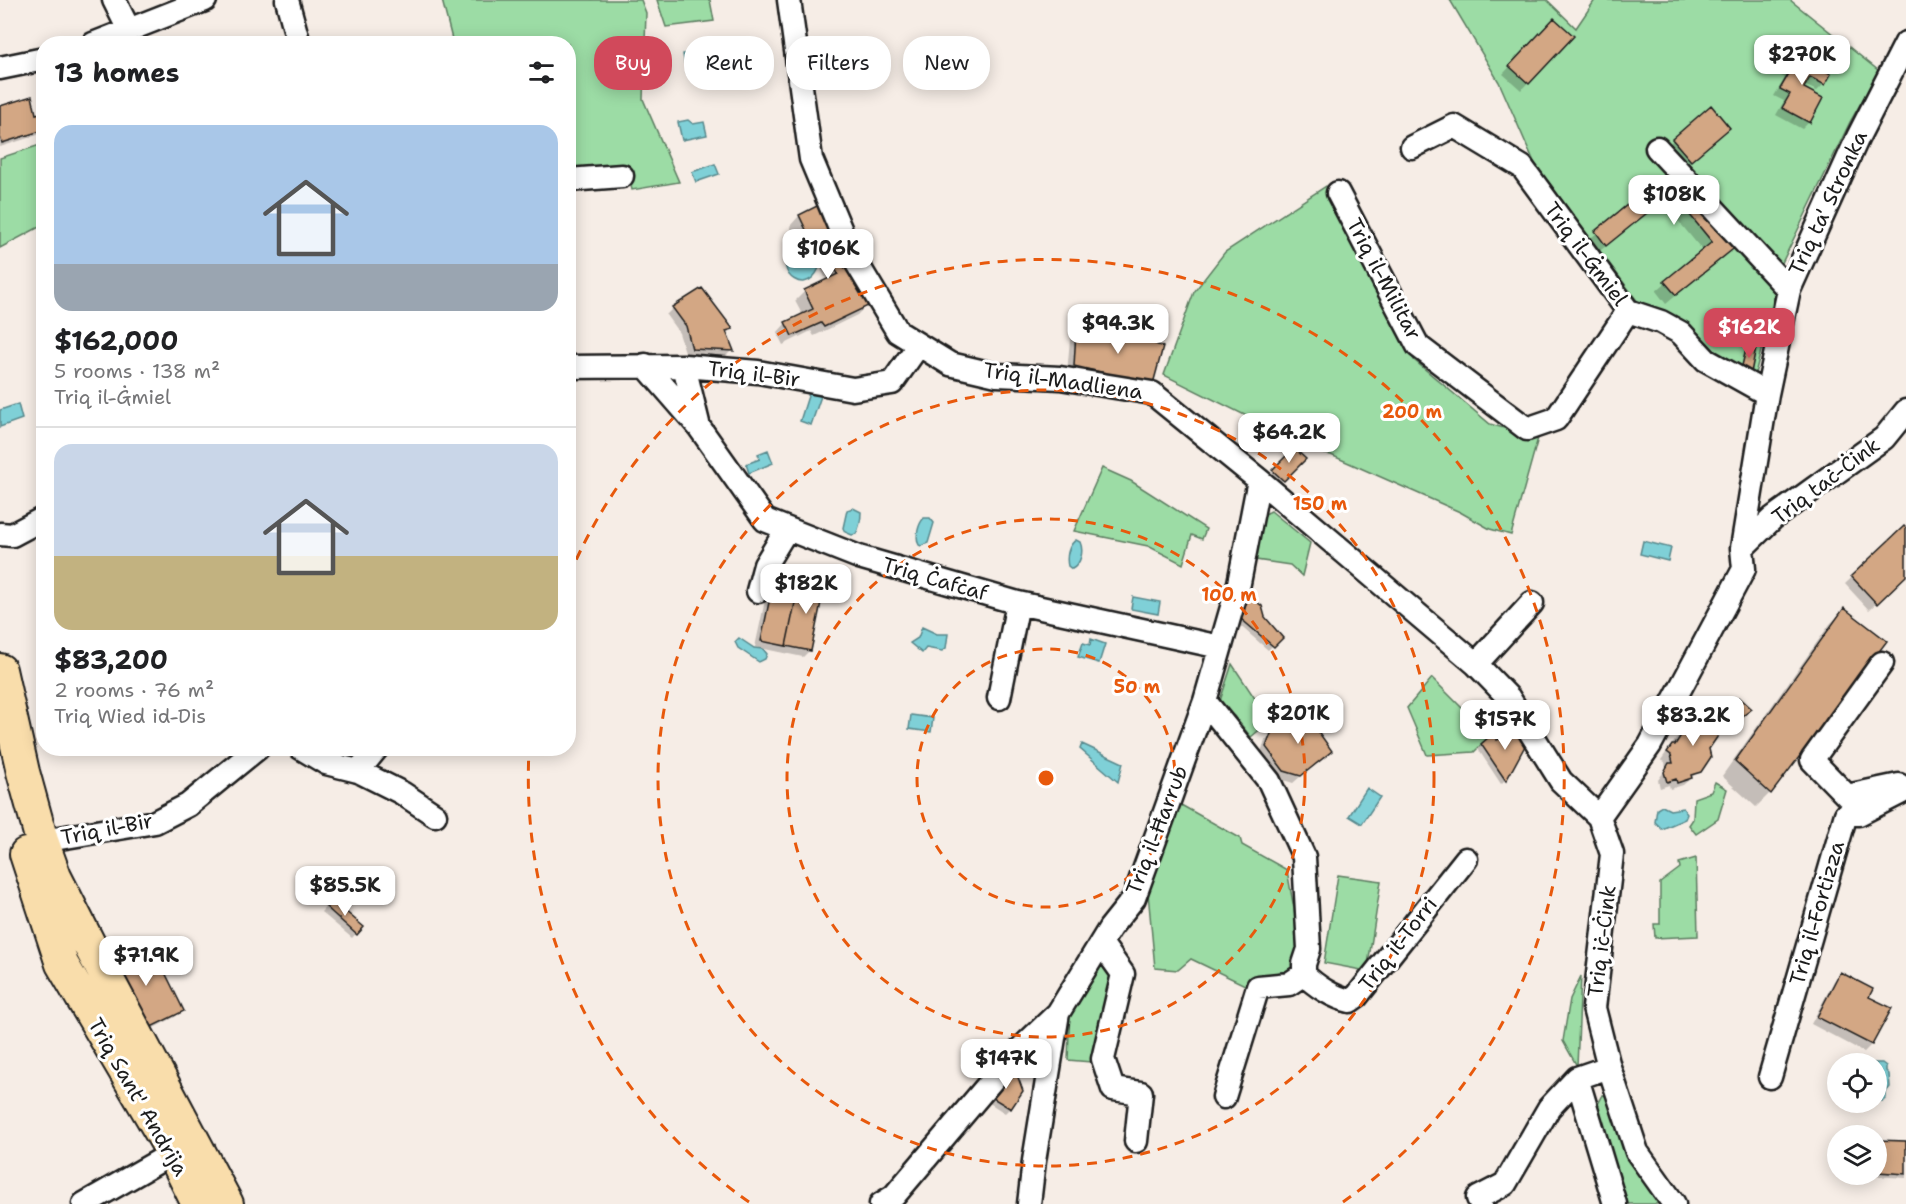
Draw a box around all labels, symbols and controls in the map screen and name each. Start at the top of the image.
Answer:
pin: $270K [1760,35,1844,86]
chip: Buy [594,36,672,90]
chip: Rent [684,36,774,90]
chip: Filters [786,36,891,90]
chip: New [903,36,990,90]
text: $270K [1768,41,1836,67]
text: 13 homes [54,55,180,90]
icon: filters [525,56,558,89]
street label: Triq ta' Stronka [1782,126,1874,280]
icon: home [252,164,360,272]
pin: $108K [1632,175,1716,226]
text: $108K [1642,181,1706,207]
street label: Triq il-Ġmiel [1538,196,1635,312]
street label: Triq il-Militar [1340,213,1428,345]
pin: $106K [786,229,870,280]
text: $106K [796,235,860,261]
pin: $94.3K [1069,304,1167,355]
pin: $162K [1707,308,1791,359]
text: $94.3K [1082,310,1154,336]
text: $162K [1718,314,1780,340]
text: $162,000 [54,323,178,358]
street label: Triq il-Bir [706,354,802,394]
street label: Triq il-Madliena [981,356,1145,406]
text: 5 rooms · 138 m² [54,358,220,384]
text: Triq il-Ġmiel [54,384,171,410]
text: 200 m [1382,400,1443,424]
pin: $64.2K [1240,413,1338,464]
text: $64.2K [1252,419,1326,445]
street label: Triq taċ-Ċink [1766,431,1886,531]
icon: home [252,483,360,591]
text: 150 m [1293,492,1348,516]
street label: Triq Ċafċaf [879,551,991,608]
pin: $182K [764,564,848,615]
text: $182K [774,570,838,596]
text: 100 m [1201,583,1257,607]
text: $83,200 [54,642,168,677]
text: 50 m [1114,675,1161,699]
text: 2 rooms · 76 m² [54,677,214,703]
pin: $201K [1256,694,1340,745]
pin: $83.2K [1644,696,1742,747]
text: $201K [1266,700,1330,726]
pin: $157K [1463,700,1547,751]
text: $83.2K [1656,702,1730,728]
text: Triq Wied id-Dis [54,703,206,729]
text: $157K [1474,706,1536,732]
street label: Triq il-Ħarrub [1119,761,1195,899]
centre of rings [1036,768,1056,788]
street label: Triq il-Bir [59,806,155,852]
street label: Triq il-Fortizza [1783,838,1851,988]
pin: $85.5K [296,866,394,917]
text: $85.5K [309,872,381,898]
street label: Triq iċ-Ċink [1581,884,1623,998]
street label: Triq it-Torri [1352,891,1444,997]
pin: $71.9K [97,936,195,987]
text: $71.9K [113,942,179,968]
street label: Triq Sant' Andrija [81,1013,195,1181]
pin: $147K [964,1039,1048,1090]
text: $147K [975,1045,1037,1071]
map controls [1827,1053,1887,1185]
button: locate [1827,1053,1887,1113]
button: layers [1827,1125,1887,1185]

